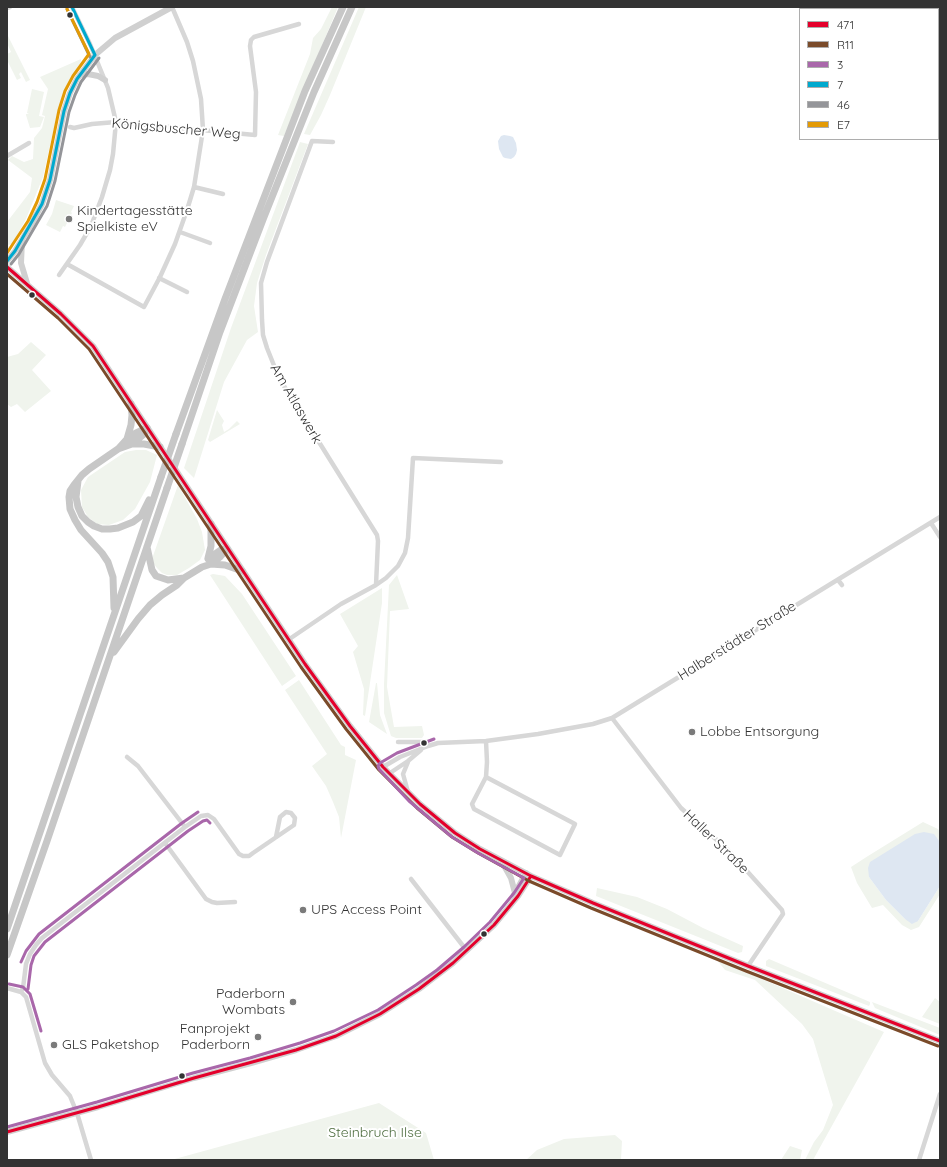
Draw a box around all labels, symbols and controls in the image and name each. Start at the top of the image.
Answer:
legend [799,8,939,140]
unlabelled marker [65,10,75,20]
text: 471 [837,17,854,32]
text: R11 [837,37,854,52]
text: 3 [837,57,843,72]
text: 7 [837,77,843,92]
text: 46 [837,97,850,112]
street label: Königsbuscher Weg [111,115,241,143]
text: E7 [837,117,850,132]
place label: Kindertagesstätte Spielkiste eV [77,203,193,236]
marker: Kindertagesstätte Spielkiste eV [64,214,74,224]
unlabelled marker [27,290,37,300]
street label: Am Atlaswerk [266,361,326,447]
street label: Halberstädter Straße [675,598,799,684]
place label: Lobbe Entsorgung [700,724,819,740]
marker: Lobbe Entsorgung [687,727,697,737]
unlabelled marker [419,738,429,748]
street label: Haller Straße [680,807,752,877]
place label: UPS Access Point [311,902,422,918]
marker: UPS Access Point [298,905,308,915]
unlabelled marker [479,929,489,939]
place label: Paderborn Wombats [216,986,285,1018]
marker: Paderborn Wombats [288,997,298,1007]
place label: Fanprojekt Paderborn [180,1021,250,1054]
marker: Fanprojekt Paderborn [253,1032,263,1042]
place label: GLS Paketshop [62,1037,159,1053]
marker: GLS Paketshop [49,1040,59,1050]
unlabelled marker [177,1071,187,1081]
park label: Steinbruch Ilse [328,1125,422,1141]

